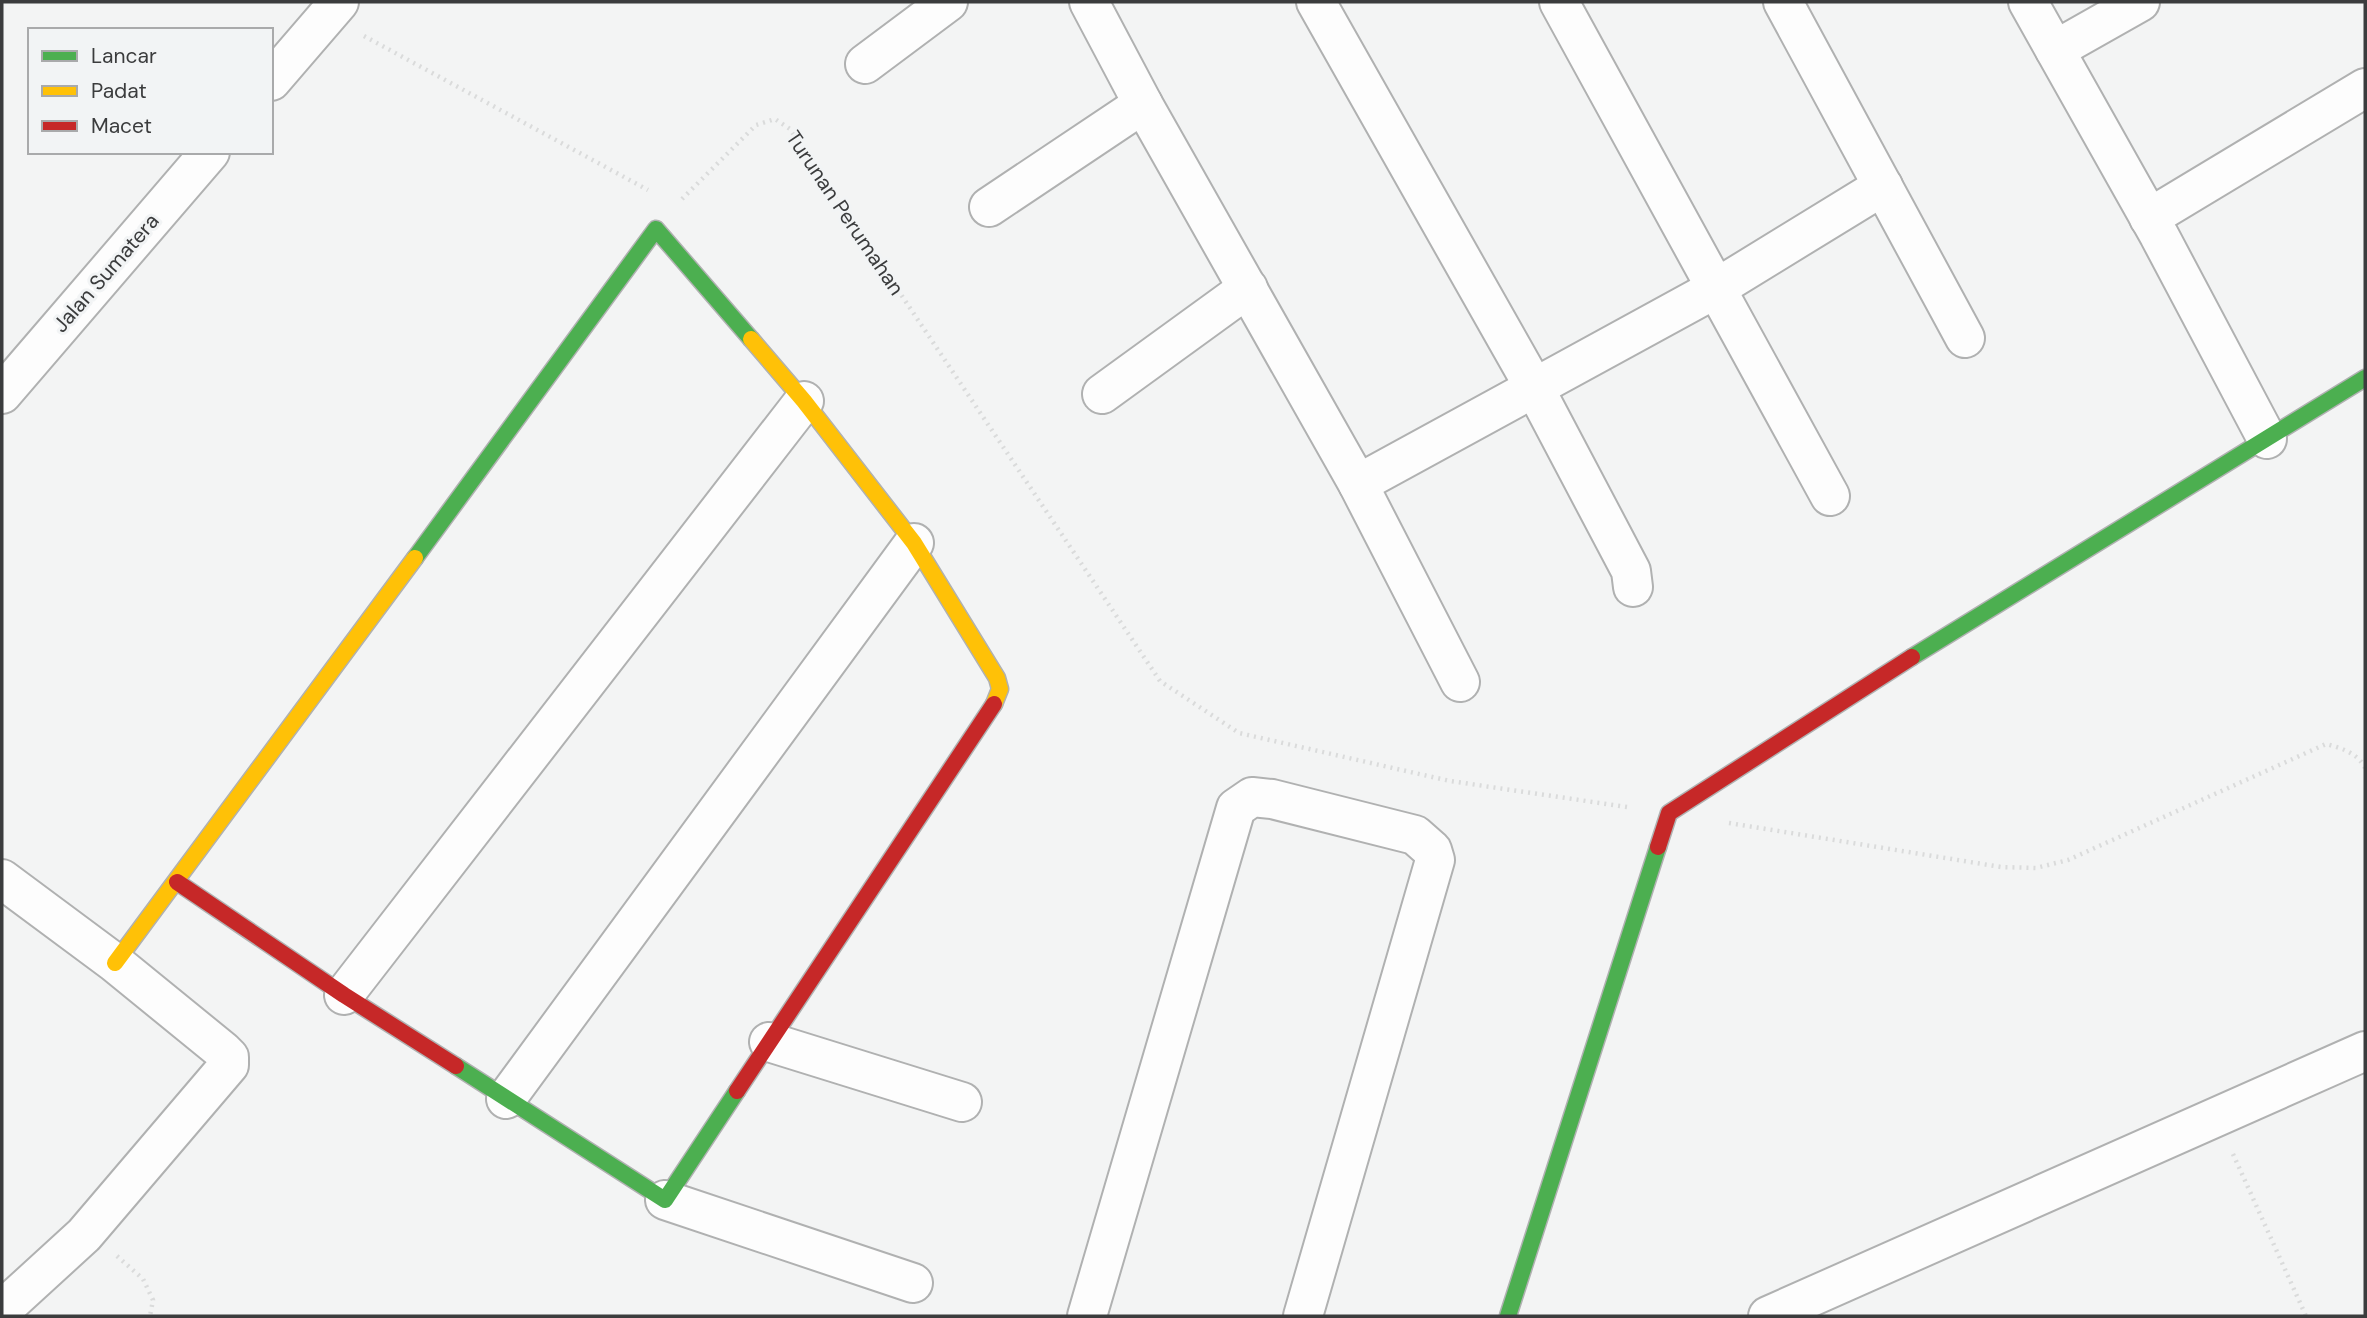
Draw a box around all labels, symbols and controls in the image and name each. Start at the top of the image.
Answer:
legend [28,28,273,154]
text: Lancar [91,42,157,70]
text: Padat [91,77,147,105]
text: Macet [91,112,152,140]
street label: Turunan Perumahan [780,125,910,301]
street label: Jalan Sumatera [47,208,165,338]

